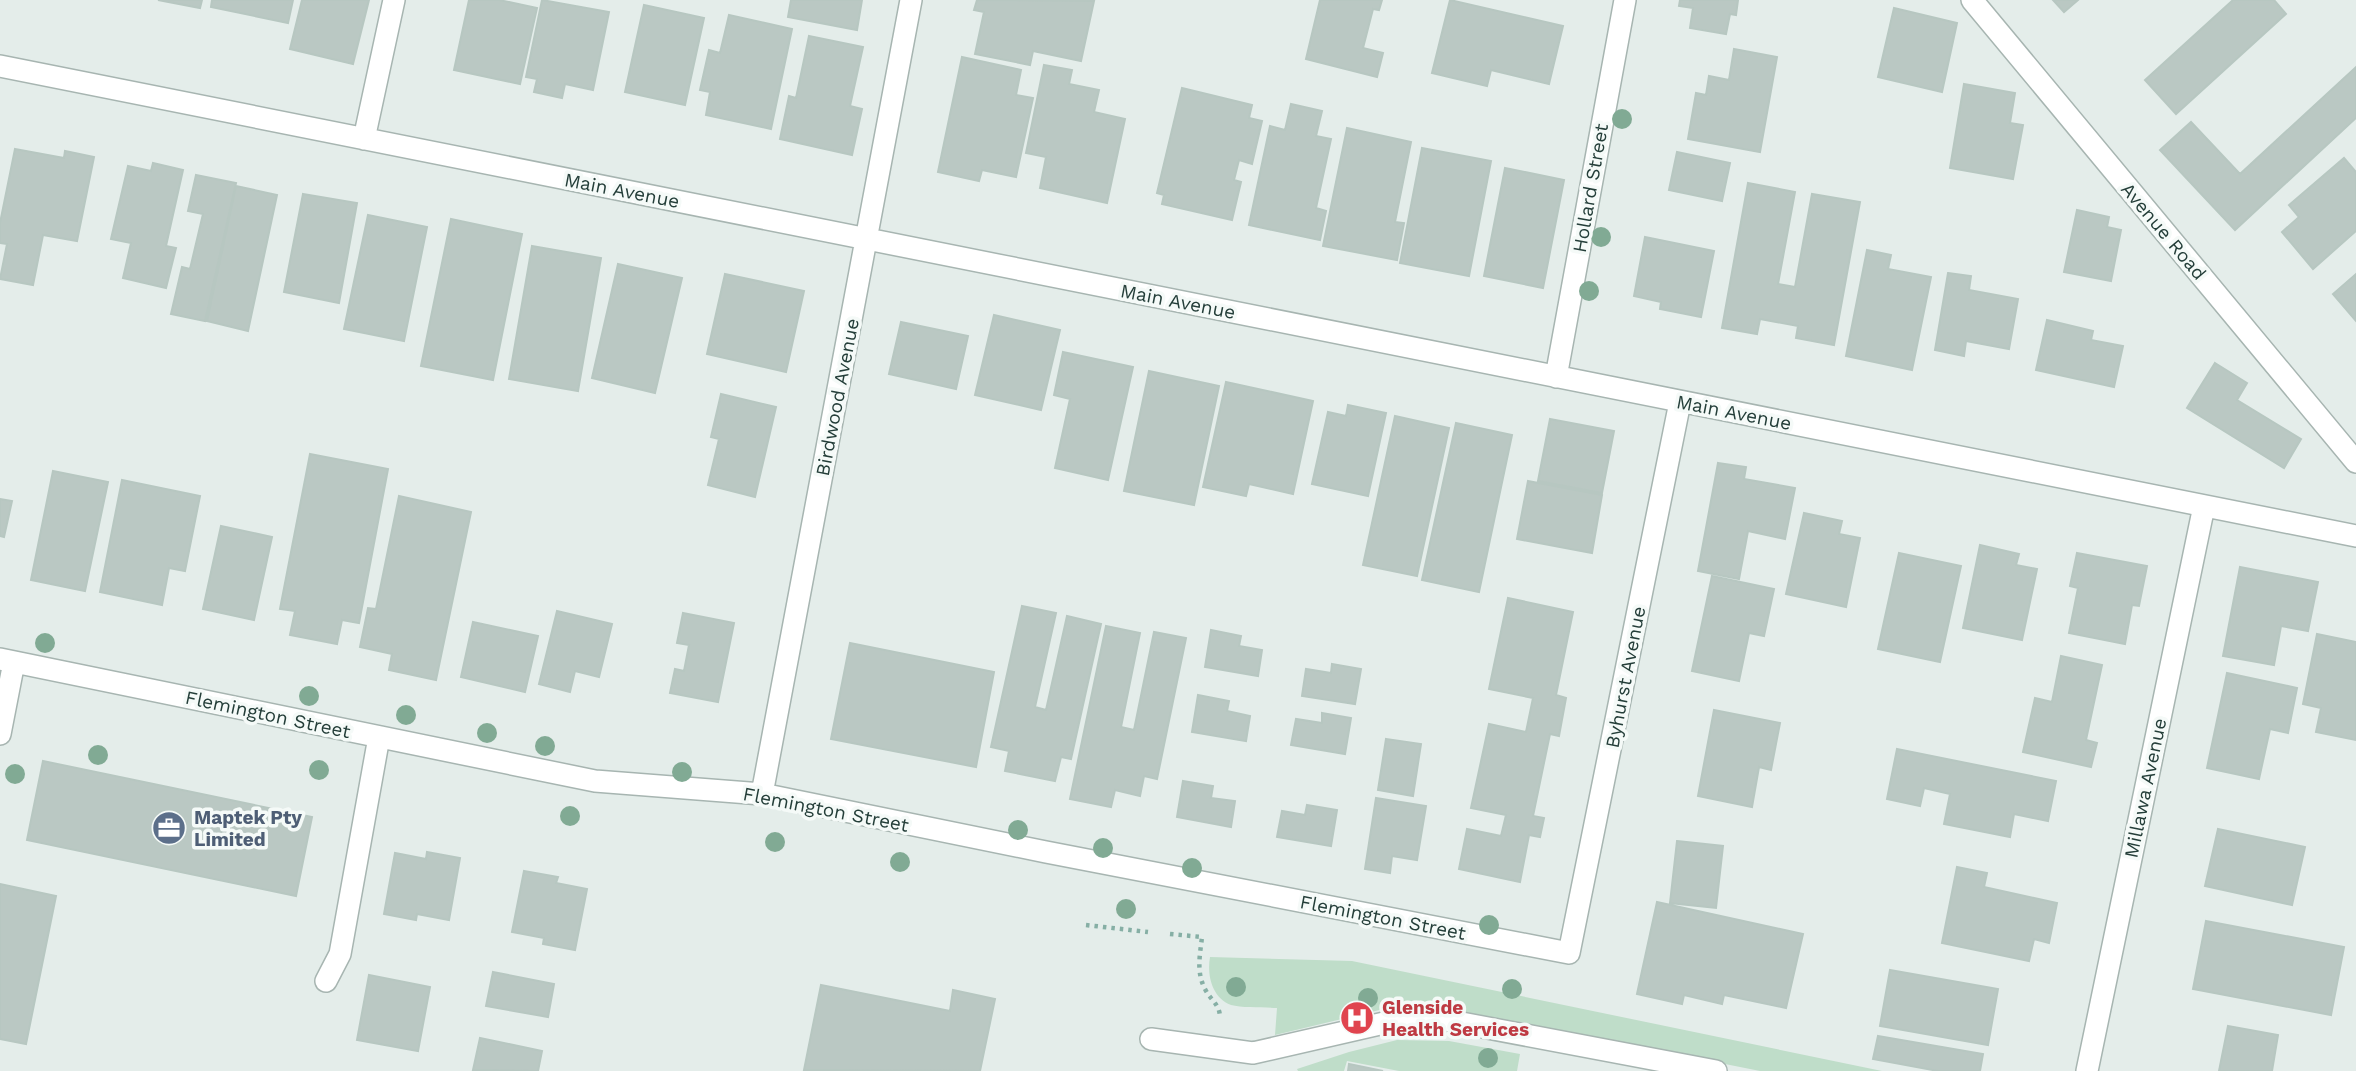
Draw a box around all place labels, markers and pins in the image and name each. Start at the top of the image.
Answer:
place label: Maptek Pty Limited [194,806,302,851]
office icon: Maptek Pty Limited [150,809,188,847]
place label: Glenside Health Services [1382,996,1529,1041]
hospital icon: Glenside Health Services [1338,999,1376,1037]

